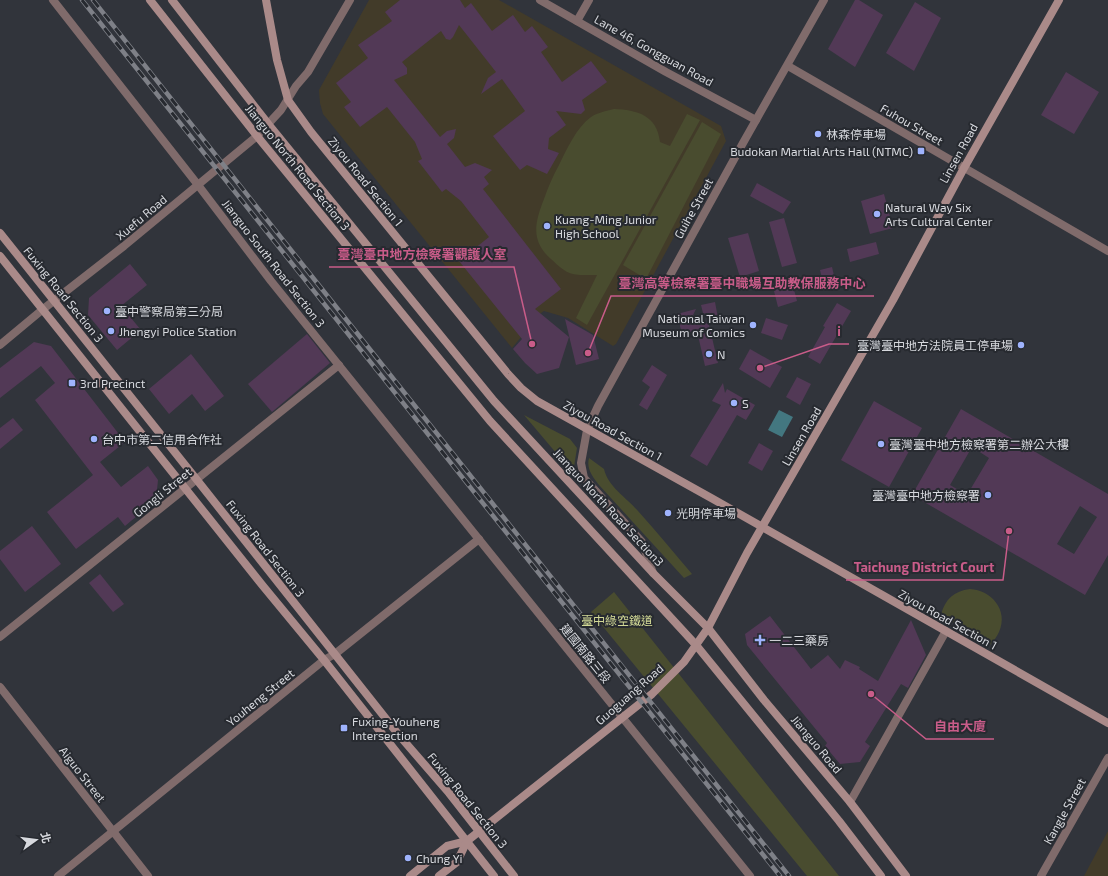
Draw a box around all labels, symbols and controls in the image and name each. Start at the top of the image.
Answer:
street label: Lane 46, Gongguan Road [592,11,716,89]
street label: Fuhou Street [878,100,946,148]
street label: Jianguo North Road Section 3 [243,101,353,233]
street label: Linsen Road [936,121,980,185]
place label: 林森停車場 [826,127,886,141]
marker: 林森停車場 [813,129,823,139]
street label: Ziyou Road Section 1 [326,134,406,228]
place label: Budokan Martial Arts Hall (NTMC) [730,144,913,158]
marker: Budokan Martial Arts Hall (NTMC) [916,146,926,156]
street label: Guihe Street [671,175,716,241]
street label: Xuefu Road [113,192,169,242]
street label: Jianguo South Road Section 3 [220,196,328,330]
place label: Natural Way Six Arts Cultural Center [885,200,993,228]
marker: Natural Way Six Arts Cultural Center [872,209,882,219]
place label: Kuang-Ming Junior High School [555,212,657,240]
marker: Kuang-Ming Junior High School [542,221,552,231]
callout: 臺灣臺中地方檢察署觀護人室 [329,242,514,267]
street label: Fuxing Road Section 3 [21,243,107,345]
text: 臺灣臺中地方檢察署觀護人室 [337,246,507,262]
callout: 臺灣高等檢察署臺中職場互助教保服務中心 [611,271,874,296]
text: 臺灣高等檢察署臺中職場互助教保服務中心 [618,275,866,291]
place label: 臺中警察局第三分局 [115,304,223,318]
marker: 臺中警察局第三分局 [102,306,112,316]
place label: National Taiwan Museum of Comics [642,311,745,339]
callout: i [829,319,849,344]
marker: National Taiwan Museum of Comics [748,320,758,330]
text: i [837,323,841,339]
place label: Jhengyi Police Station [119,324,237,338]
marker: Jhengyi Police Station [106,326,116,336]
place label: 臺灣臺中地方法院員工停車場 [857,338,1013,352]
marker: 臺灣臺中地方法院員工停車場 [1016,340,1026,350]
place label: N [717,347,725,361]
marker: N [704,349,714,359]
place label: 3rd Precinct [80,376,146,390]
marker: 3rd Precinct [67,378,77,388]
place label: S [742,396,749,410]
street label: Ziyou Road Section 1 [561,397,665,463]
marker: S [729,398,739,408]
street label: Linsen Road [778,404,824,468]
place label: 台中市第二信用合作社 [102,432,222,446]
marker: 台中市第二信用合作社 [89,434,99,444]
place label: 臺灣臺中地方檢察署第二辦公大樓 [889,437,1069,451]
marker: 臺灣臺中地方檢察署第二辦公大樓 [876,439,886,449]
street label: Jianguo North Road Section3 [551,445,667,569]
street label: Gongli Street [130,464,194,520]
place label: 臺灣臺中地方檢察署 [872,488,980,502]
marker: 臺灣臺中地方檢察署 [983,490,993,500]
street label: Fuxing Road Section 3 [224,497,308,599]
place label: 光明停車場 [676,506,736,520]
marker: 光明停車場 [663,508,673,518]
callout: Taichung District Court [846,555,1003,580]
text: Taichung District Court [854,559,995,575]
street label: Ziyou Road Section 1 [896,586,1000,652]
park label: 臺中綠空鐵道 [581,613,653,627]
street label: 建國南路三段 [558,621,614,685]
place label: 一二三藥房 [769,633,829,647]
marker: 一二三藥房 [754,634,766,646]
street label: Guoguang Road [592,661,666,727]
street label: Youheng Street [223,665,297,728]
street label: Jianguo Road [789,712,845,776]
place label: Fuxing-Youheng Intersection [352,714,440,742]
callout: 自由大廈 [926,714,994,739]
text: 自由大廈 [934,718,986,734]
marker: Fuxing-Youheng Intersection [339,723,349,733]
street label: Aiguo Street [57,743,109,805]
street label: Fuxing Road Section 3 [425,749,511,851]
street label: Kangle Street [1040,775,1088,846]
north arrow [16,820,56,860]
text: 北 [39,831,54,844]
place label: Chung Yi [416,851,463,865]
marker: Chung Yi [403,853,413,863]

